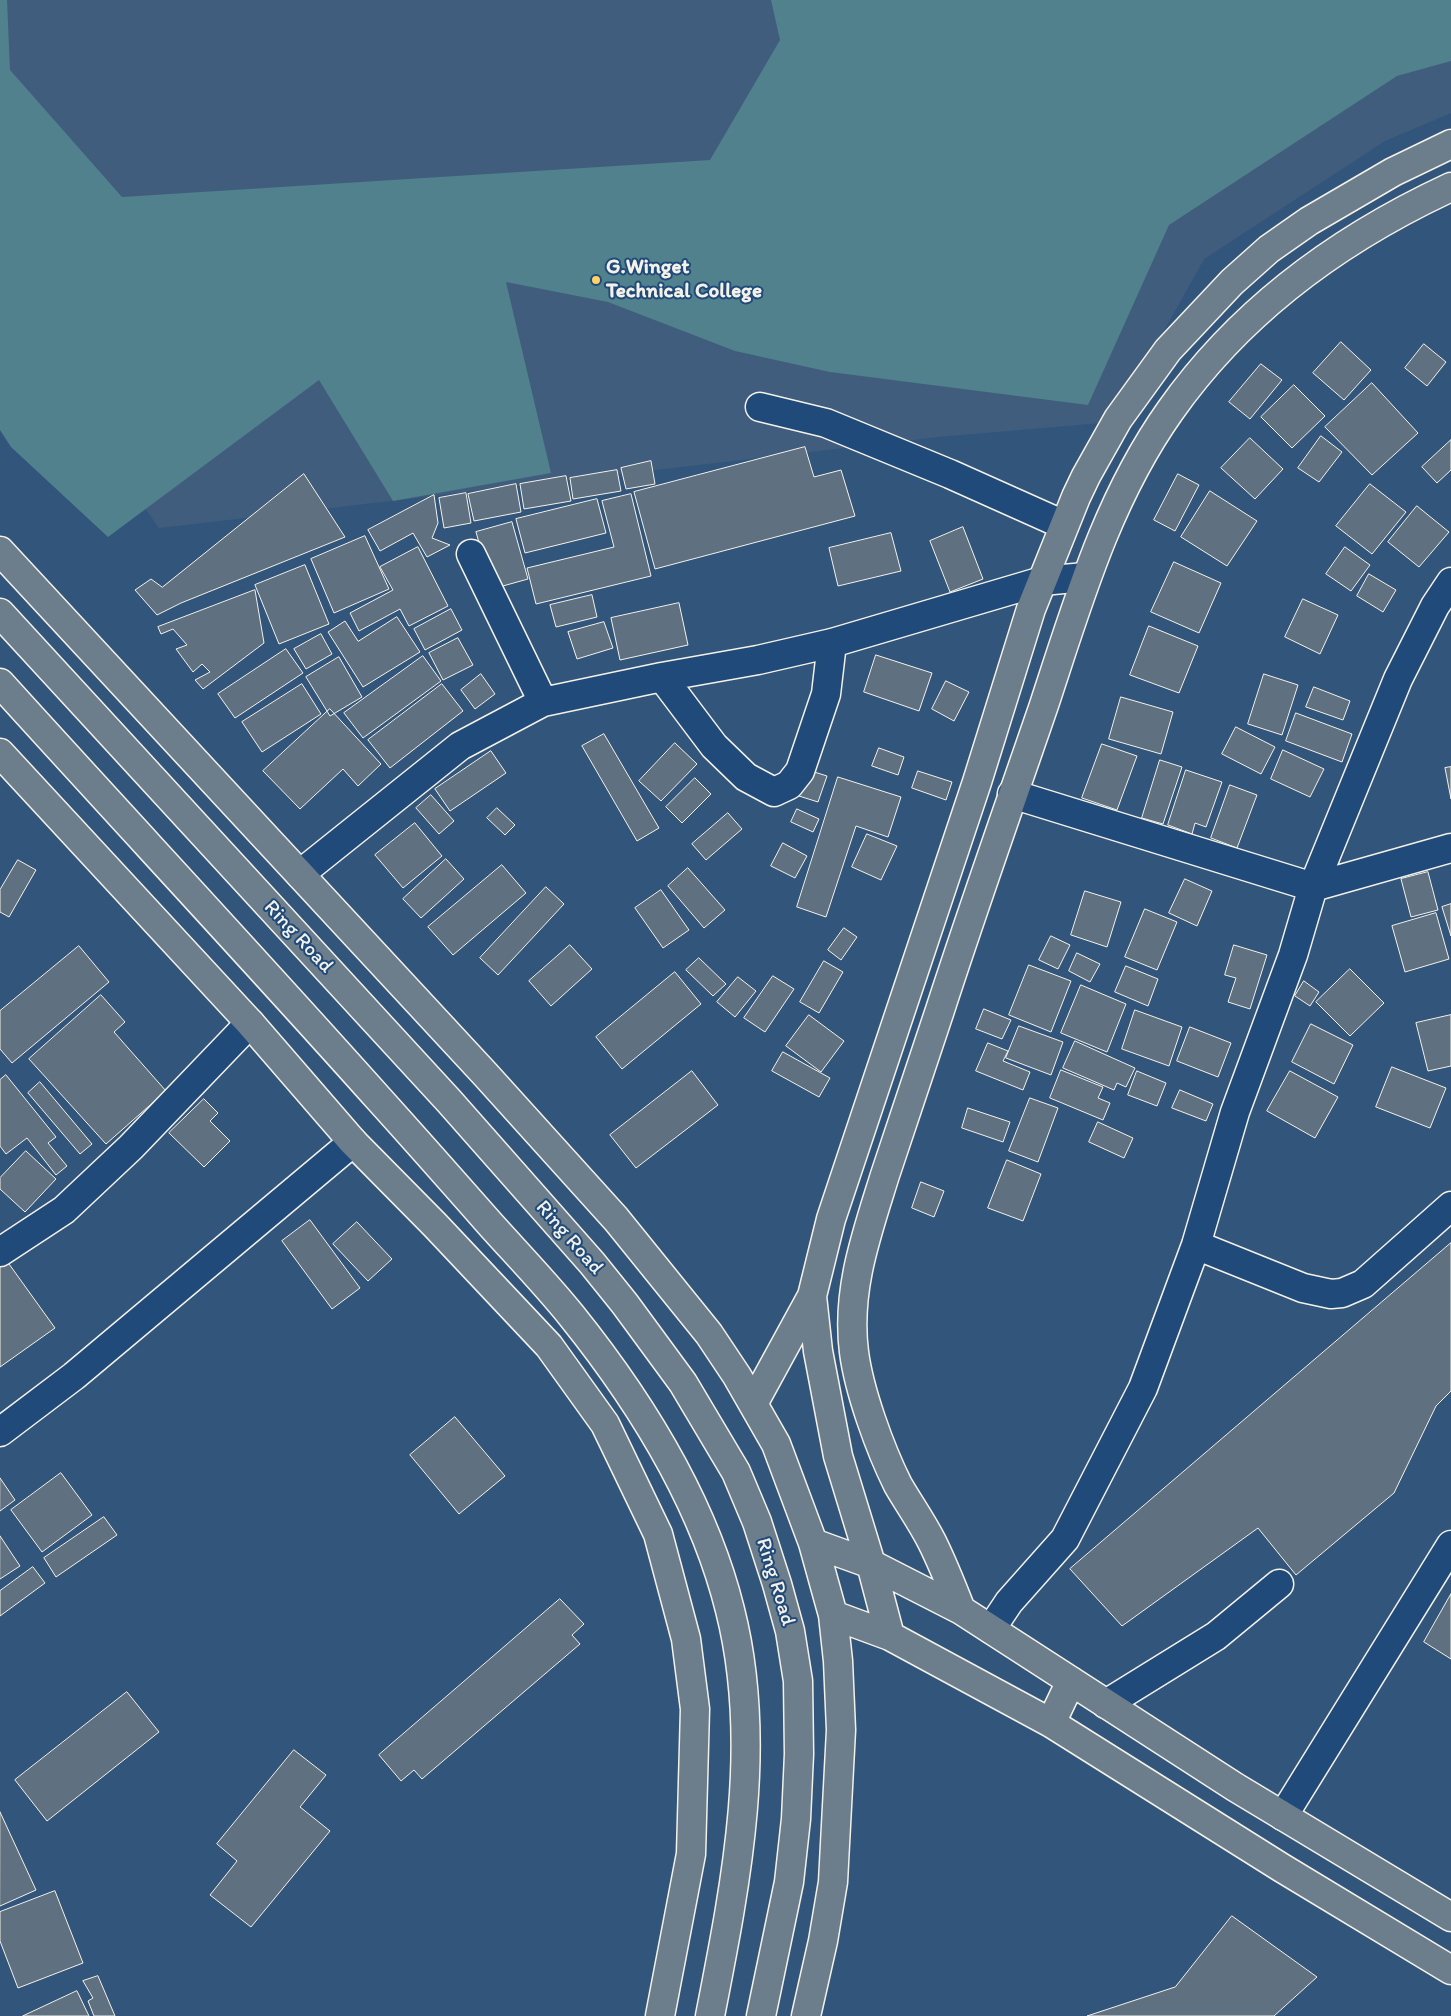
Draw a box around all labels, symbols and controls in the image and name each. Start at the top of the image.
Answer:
place label: G.Winget Technical College [606,255,762,305]
marker: G.Winget Technical College [590,274,602,286]
street label: Ring Road [258,895,338,979]
street label: Ring Road [530,1196,608,1280]
street label: Ring Road [750,1535,800,1629]

